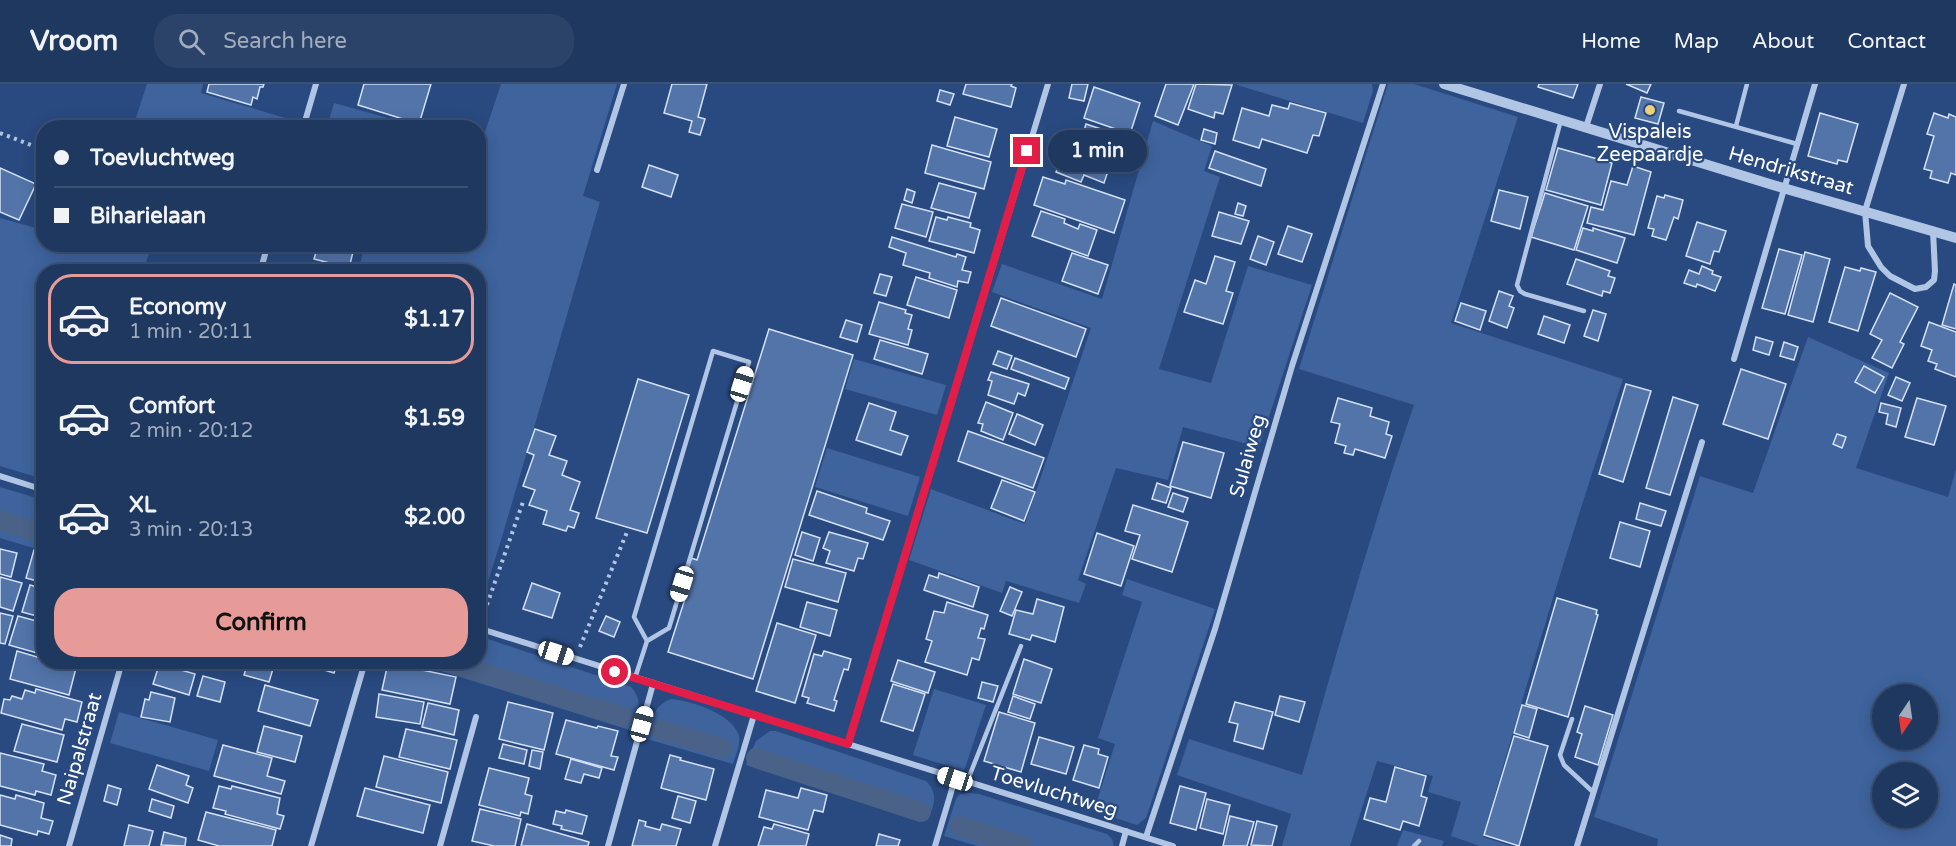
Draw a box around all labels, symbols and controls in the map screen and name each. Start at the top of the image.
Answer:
search box [154,14,574,68]
text: Vroom [30,24,118,58]
icon: search [175,25,208,58]
text: Search here [223,28,347,54]
text: Home [1581,29,1641,54]
text: Map [1674,29,1719,54]
text: About [1752,29,1814,54]
text: Contact [1847,29,1926,54]
marker: Vispaleis Zeepaardje [1643,103,1657,117]
place label: Vispaleis Zeepaardje [1597,120,1703,167]
callout: 1 min [1048,130,1147,172]
route end [1013,137,1040,164]
text: 1 min [1071,139,1124,163]
street label: Hendrikstraat [1726,142,1857,200]
text: Toevluchtweg [90,145,235,171]
text: Biharielaan [90,203,206,229]
icon: car [57,292,111,346]
text: Economy [129,294,226,320]
text: $1.17 [404,306,465,332]
text: 1 min · 20:11 [129,320,253,344]
car [728,364,756,404]
icon: car [57,391,111,445]
text: Comfort [129,393,215,419]
text: $1.59 [404,405,465,431]
street label: Sulaiweg [1225,412,1271,500]
text: 2 min · 20:12 [129,419,253,443]
icon: car [57,490,111,544]
text: XL [129,492,156,518]
text: $2.00 [404,504,465,530]
text: 3 min · 20:13 [129,518,253,542]
car [668,564,696,604]
button: Confirm [54,588,468,657]
car [536,639,576,667]
route start [601,658,628,685]
north arrow [1872,684,1938,750]
map controls [1872,684,1938,828]
street label: Naipalstraat [53,690,108,808]
car [629,704,655,744]
street label: Toevluchtweg [987,761,1121,823]
button: layers [1872,762,1938,828]
car [935,765,975,793]

